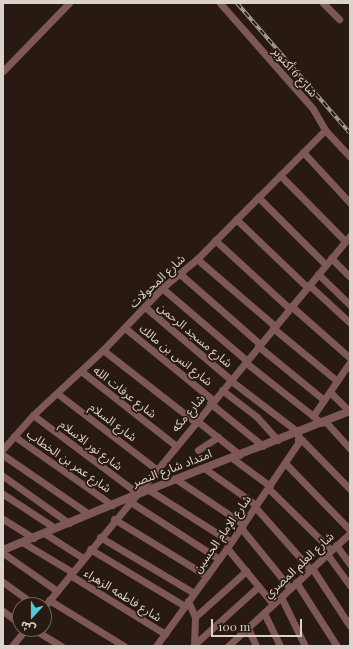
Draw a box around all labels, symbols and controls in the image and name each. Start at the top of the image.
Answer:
street label: شارع 6 أكتوبر [269,44,321,100]
street label: شارع المحولات [126,251,188,311]
street label: شارع مسجد الرحمن [155,300,235,370]
street label: شارع انس بن مالك [137,321,215,389]
street label: شارع عرفات الله [91,363,159,421]
street label: شارع مكه [168,391,208,435]
street label: شارع السلام [86,400,140,444]
street label: شارع نور الاسلام [57,417,125,473]
street label: شارع عمر بن الخطاب [24,427,114,495]
street label: امتداد شارع النصر [130,446,214,490]
street label: شارع الإمام الحسين [190,492,254,576]
street label: شارع العلم المصري [261,529,337,601]
street label: شارع فاطمه الزهراء [82,565,164,625]
north arrow [12,597,52,637]
scale bar [213,611,304,637]
text: ش [18,618,38,637]
text: 100 m [218,618,250,634]

